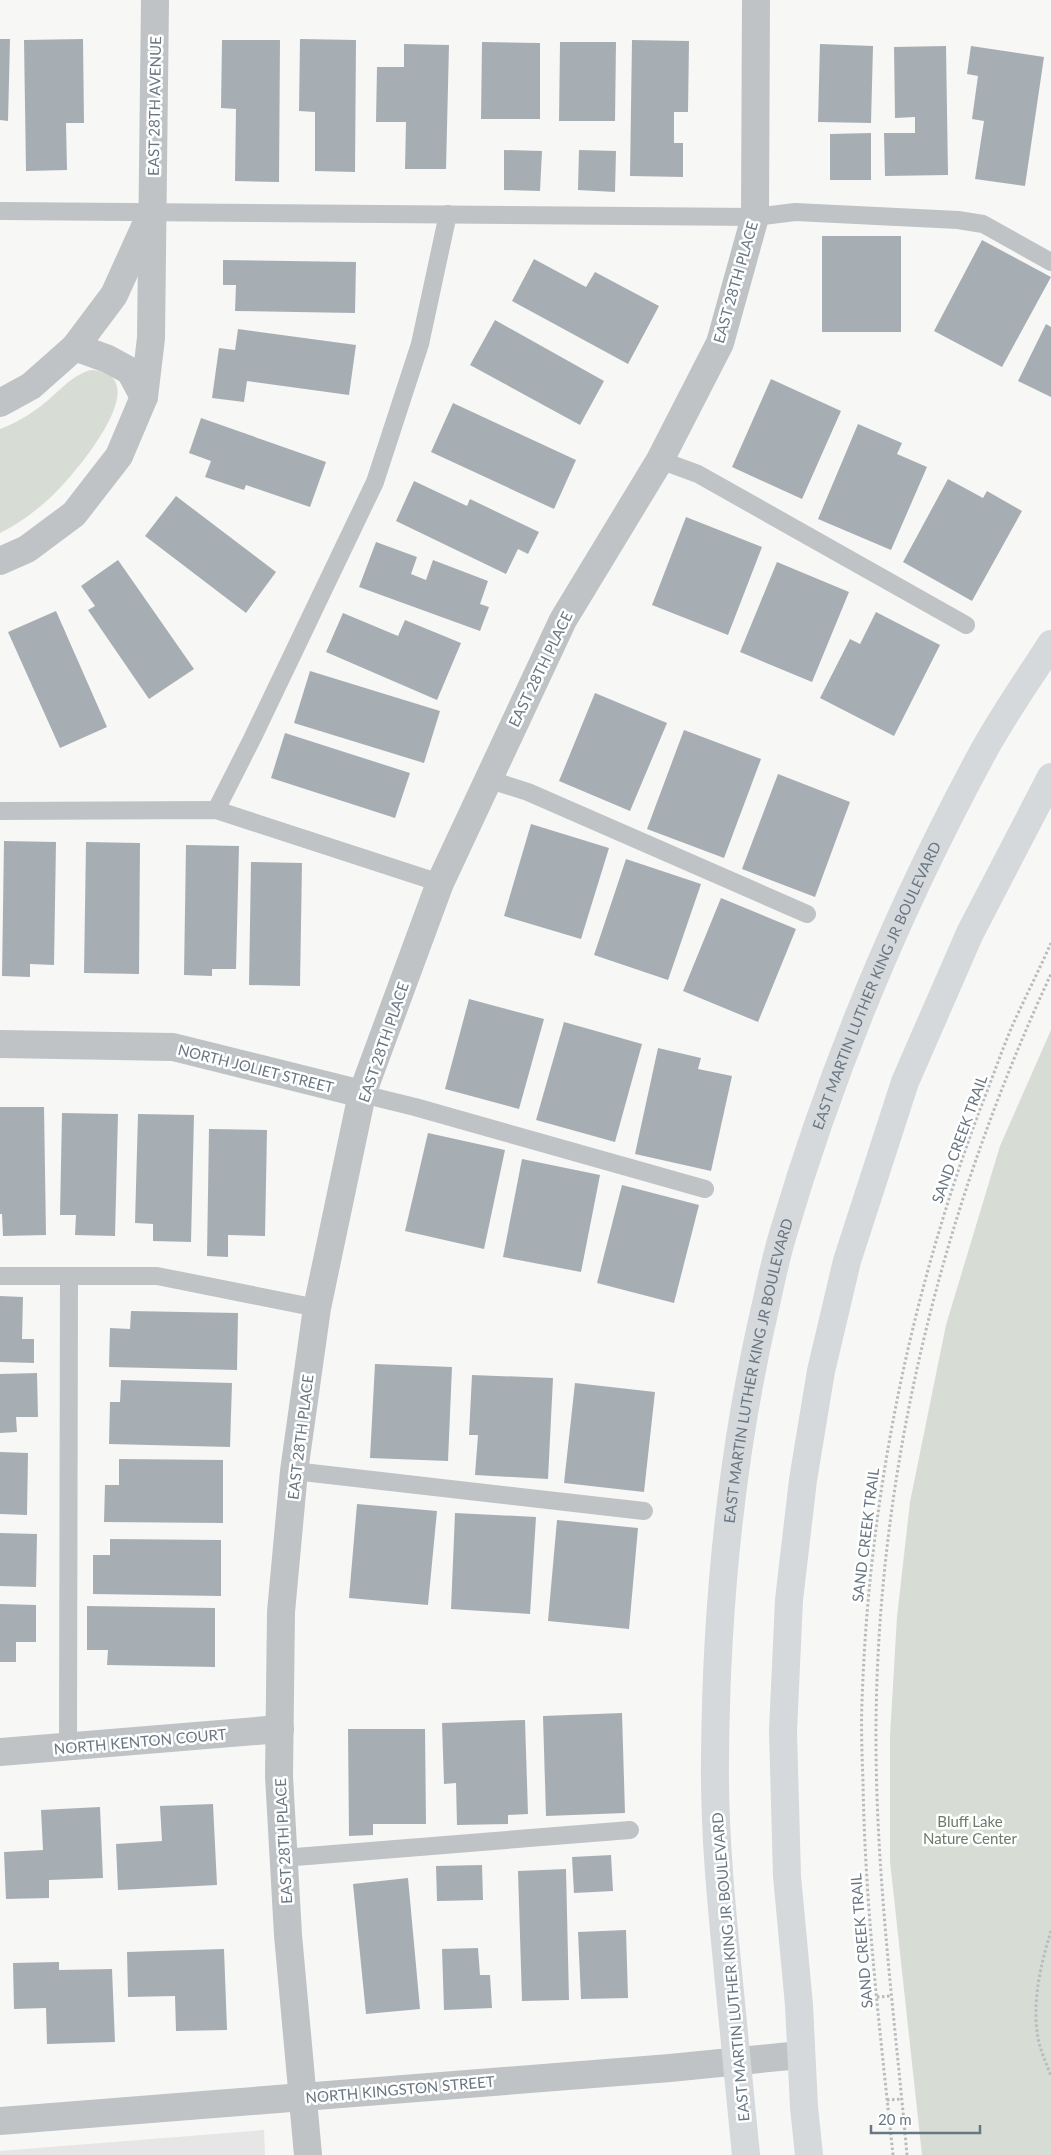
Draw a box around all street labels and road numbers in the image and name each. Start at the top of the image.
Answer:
street label: EAST 28TH AVENUE [144,36,164,176]
street label: EAST 28TH PLACE [709,219,761,345]
street label: EAST 28TH PLACE [504,608,576,730]
street label: EAST MARTIN LUTHER KING JR BOULEVARD [808,838,944,1132]
street label: EAST 28TH PLACE [354,979,412,1105]
street label: NORTH JOLIET STREET [176,1040,336,1096]
street label: SAND CREEK TRAIL [927,1072,991,1206]
street label: EAST MARTIN LUTHER KING JR BOULEVARD [720,1216,796,1524]
street label: EAST 28TH PLACE [283,1373,317,1501]
street label: SAND CREEK TRAIL [848,1467,882,1603]
street label: NORTH KENTON COURT [53,1724,227,1758]
street label: EAST 28TH PLACE [271,1778,295,1904]
street label: EAST MARTIN LUTHER KING JR BOULEVARD [708,1812,752,2122]
street label: SAND CREEK TRAIL [846,1873,876,2009]
street label: NORTH KINGSTON STREET [305,2072,495,2106]

